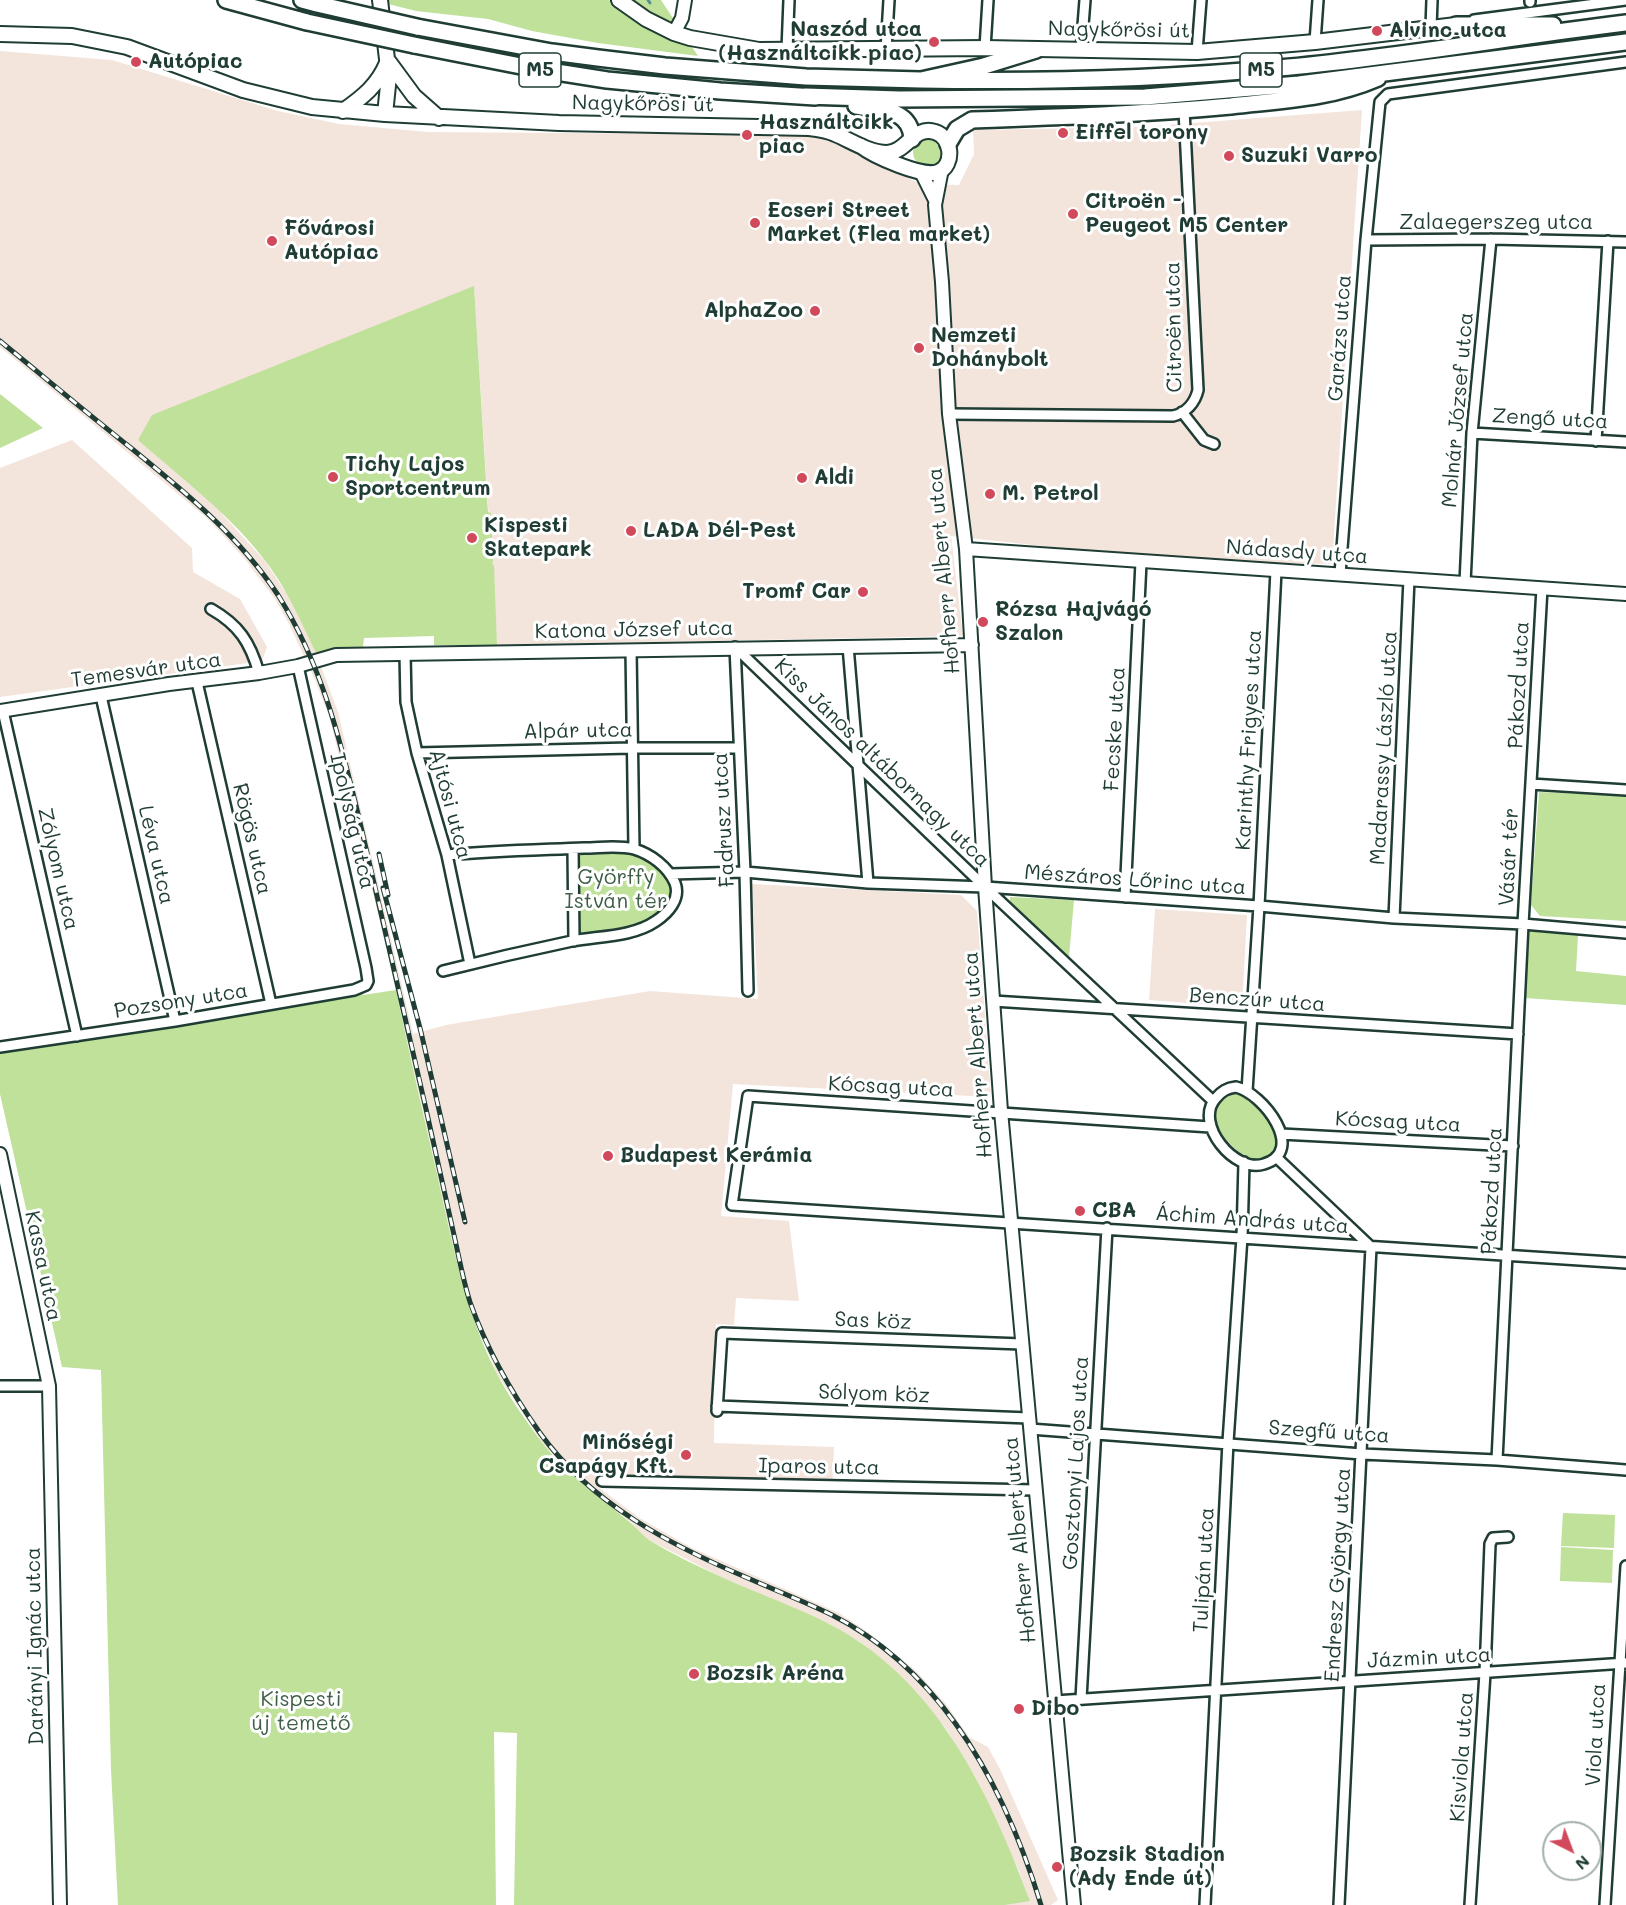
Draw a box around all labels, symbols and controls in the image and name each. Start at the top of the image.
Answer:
street label: Nagykőrösi út [1048,16,1190,44]
place label: Naszód utca (Használtcikk piac) [718,17,922,67]
place label: Alvinc utca [1389,18,1507,44]
marker: Alvinc utca [1370,24,1384,38]
marker: Naszód utca (Használtcikk piac) [927,35,941,49]
place label: Autópiac [148,49,243,75]
road number: M5 [519,53,561,87]
road number: M5 [1240,53,1282,87]
marker: Autópiac [129,55,143,69]
street label: Nagykőrösi út [572,90,714,118]
place label: Használtcikk piac [759,110,893,160]
place label: Eiffel torony [1075,120,1208,146]
marker: Eiffel torony [1056,126,1070,140]
marker: Használtcikk piac [740,128,754,142]
place label: Suzuki Varro [1241,143,1377,169]
marker: Suzuki Varro [1222,149,1236,163]
place label: Citroën - Peugeot M5 Center [1085,189,1288,239]
place label: Ecseri Street Market (Flea market) [767,198,990,248]
marker: Citroën - Peugeot M5 Center [1066,207,1080,221]
street label: Zalaegerszeg utca [1399,210,1593,236]
place label: Fővárosi Autópiac [284,216,379,266]
marker: Ecseri Street Market (Flea market) [748,216,762,230]
marker: Fővárosi Autópiac [265,234,279,248]
street label: Citroën utca [1160,261,1188,393]
street label: Garázs utca [1323,274,1357,402]
place label: AlphaZoo [704,298,803,324]
marker: AlphaZoo [808,304,822,318]
street label: Molnár József utca [1437,311,1479,509]
place label: Nemzeti Dohánybolt [931,323,1048,373]
marker: Nemzeti Dohánybolt [912,341,926,355]
street label: Zengő utca [1491,403,1609,435]
place label: Tichy Lajos Sportcentrum [345,452,490,502]
place label: Aldi [814,465,855,491]
street label: Hofherr Albert utca [922,467,966,675]
marker: Tichy Lajos Sportcentrum [326,470,340,484]
marker: Aldi [795,471,809,485]
place label: M. Petrol [1002,481,1099,507]
marker: M. Petrol [983,487,997,501]
place label: Kispesti Skatepark [484,513,592,563]
place label: LADA Dél-Pest [643,518,796,544]
marker: LADA Dél-Pest [624,524,638,538]
marker: Kispesti Skatepark [465,531,479,545]
street label: Nádasdy utca [1225,534,1369,570]
place label: Tromf Car [742,579,851,605]
marker: Tromf Car [856,585,870,599]
place label: Rózsa Hajvágó Szalon [995,597,1152,647]
marker: Rózsa Hajvágó Szalon [976,615,990,629]
street label: Katona József utca [534,616,734,644]
street label: Pákozd utca [1503,621,1535,749]
street label: Karinthy Frigyes utca [1231,629,1267,851]
street label: Madarassy László utca [1365,630,1403,866]
street label: Temesvár utca [69,647,223,693]
street label: Kiss János altábornagy utca [769,653,995,873]
street label: Fecske utca [1099,666,1131,792]
street label: Alpár utca [523,717,633,745]
street label: Ajtósi utca [423,746,477,862]
street label: Ipolyság utca [324,750,380,892]
street label: Fadrusz utca [708,752,740,888]
street label: Rögös utca [227,781,277,897]
street label: Léva utca [132,803,180,907]
street label: Zólyom utca [32,805,84,933]
street label: Vásár tér [1494,807,1524,907]
street label: Mészáros Lőrinc utca [1023,860,1247,900]
park label: Györffy István tér [564,865,668,915]
street label: Hofherr Albert utca [958,951,998,1159]
street label: Pozsony utca [112,978,250,1024]
street label: Benczúr utca [1188,983,1326,1017]
street label: Kócsag utca [827,1071,955,1103]
street label: Kócsag utca [1334,1106,1462,1138]
street label: Pákozd utca [1476,1127,1508,1255]
place label: Budapest Kerámia [620,1143,812,1169]
marker: Budapest Kerámia [601,1149,615,1163]
place label: CBA [1092,1198,1136,1224]
street label: Áchim András utca [1154,1201,1350,1239]
marker: CBA [1073,1204,1087,1218]
street label: Kassa utca [19,1209,67,1323]
street label: Sas köz [834,1307,912,1335]
street label: Gosztonyi Lajos utca [1058,1355,1094,1571]
street label: Sólyom köz [818,1379,930,1409]
street label: Szegfű utca [1268,1415,1390,1449]
place label: Minőségi Csapágy Kft. [539,1430,674,1480]
street label: Hofherr Albert utca [998,1436,1042,1644]
marker: Minőségi Csapágy Kft. [679,1448,693,1462]
street label: Iparos utca [758,1453,880,1481]
street label: Endresz György utca [1320,1467,1356,1683]
street label: Tulipán utca [1188,1507,1220,1633]
street label: Darányi Ignác utca [21,1547,49,1745]
street label: Jázmin utca [1366,1642,1492,1674]
place label: Bozsik Aréna [706,1661,844,1687]
marker: Bozsik Aréna [687,1667,701,1681]
street label: Viola utca [1581,1683,1611,1787]
park label: Kispesti új temető [252,1687,350,1737]
street label: Kisviola utca [1445,1691,1479,1823]
place label: Dibo [1031,1696,1079,1722]
marker: Dibo [1012,1702,1026,1716]
north arrow [1542,1821,1602,1881]
place label: Bozsik Stadion (Ady Ende út) [1069,1842,1225,1892]
text: N [1571,1851,1595,1875]
marker: Bozsik Stadion (Ady Ende út) [1050,1860,1064,1874]

